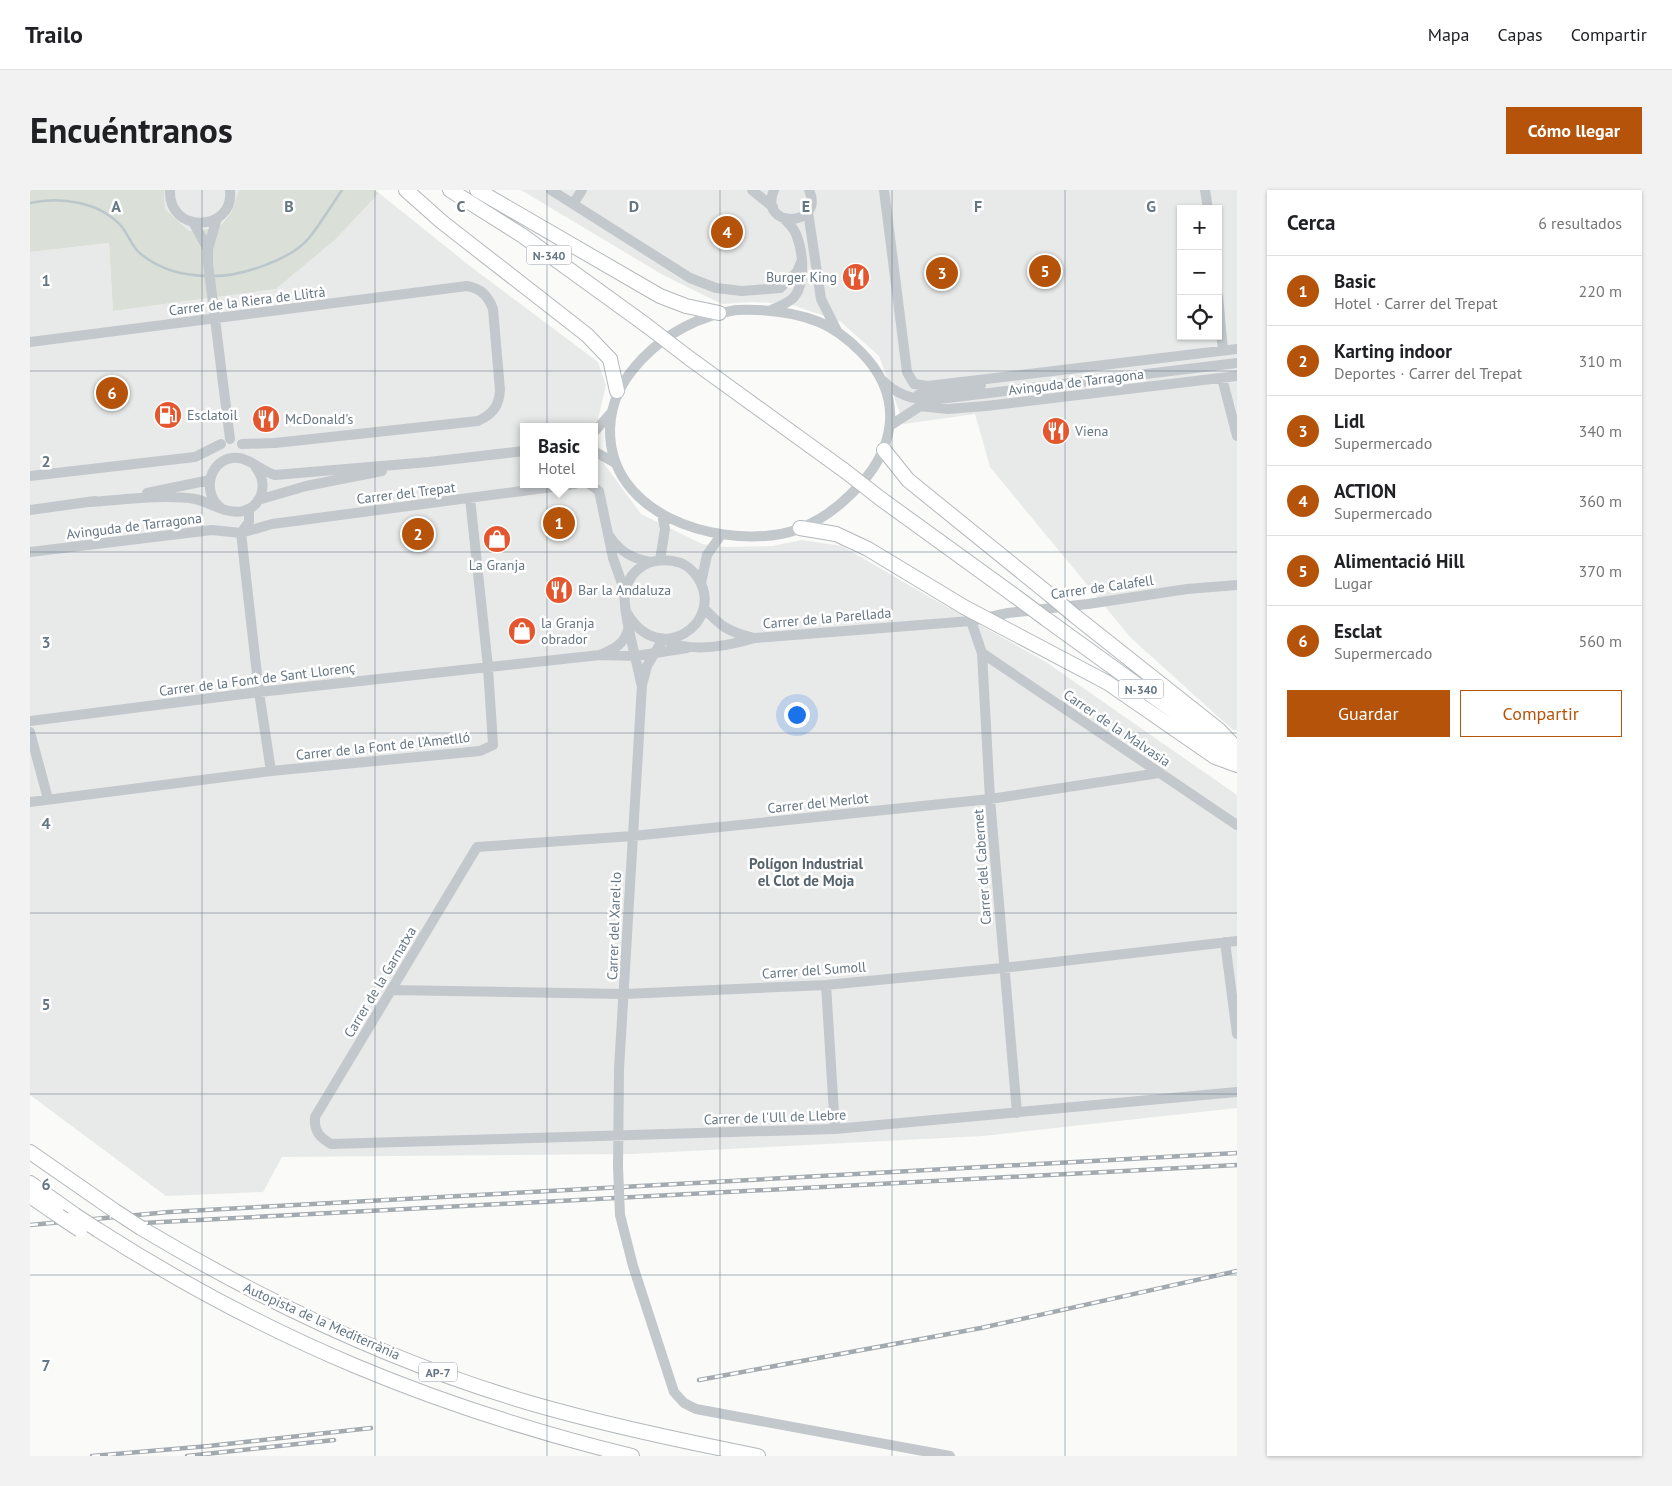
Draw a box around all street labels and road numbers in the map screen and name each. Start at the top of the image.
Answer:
road number: N-340 [526,246,572,264]
street label: Carrer de la Riera de Llitrà [168,282,326,320]
street label: Avinguda de Tarragona [1007,365,1145,399]
street label: Carrer del Trepat [356,478,457,508]
street label: Avinguda de Tarragona [65,509,203,543]
street label: Carrer de Calafell [1049,571,1155,603]
street label: Carrer de la Parellada [762,603,892,633]
street label: Carrer de la Font de Sant Llorenç [158,658,356,700]
road number: N-340 [1118,679,1164,698]
street label: Carrer de la Malvasia [1060,685,1174,771]
street label: Carrer de la Font de l'Ametlló [295,728,471,764]
street label: Carrer del Merlot [767,789,870,817]
street label: Carrer del Cabernet [969,808,995,925]
street label: Carrer del Xarel·lo [603,872,625,980]
street label: Carrer de la Garnatxa [340,923,420,1041]
street label: Carrer del Sumoll [761,957,867,983]
street label: Carrer de l'Ull de Llebre [703,1106,847,1128]
street label: Autopista de la Mediterrània [241,1278,403,1364]
road number: AP-7 [419,1362,457,1382]

